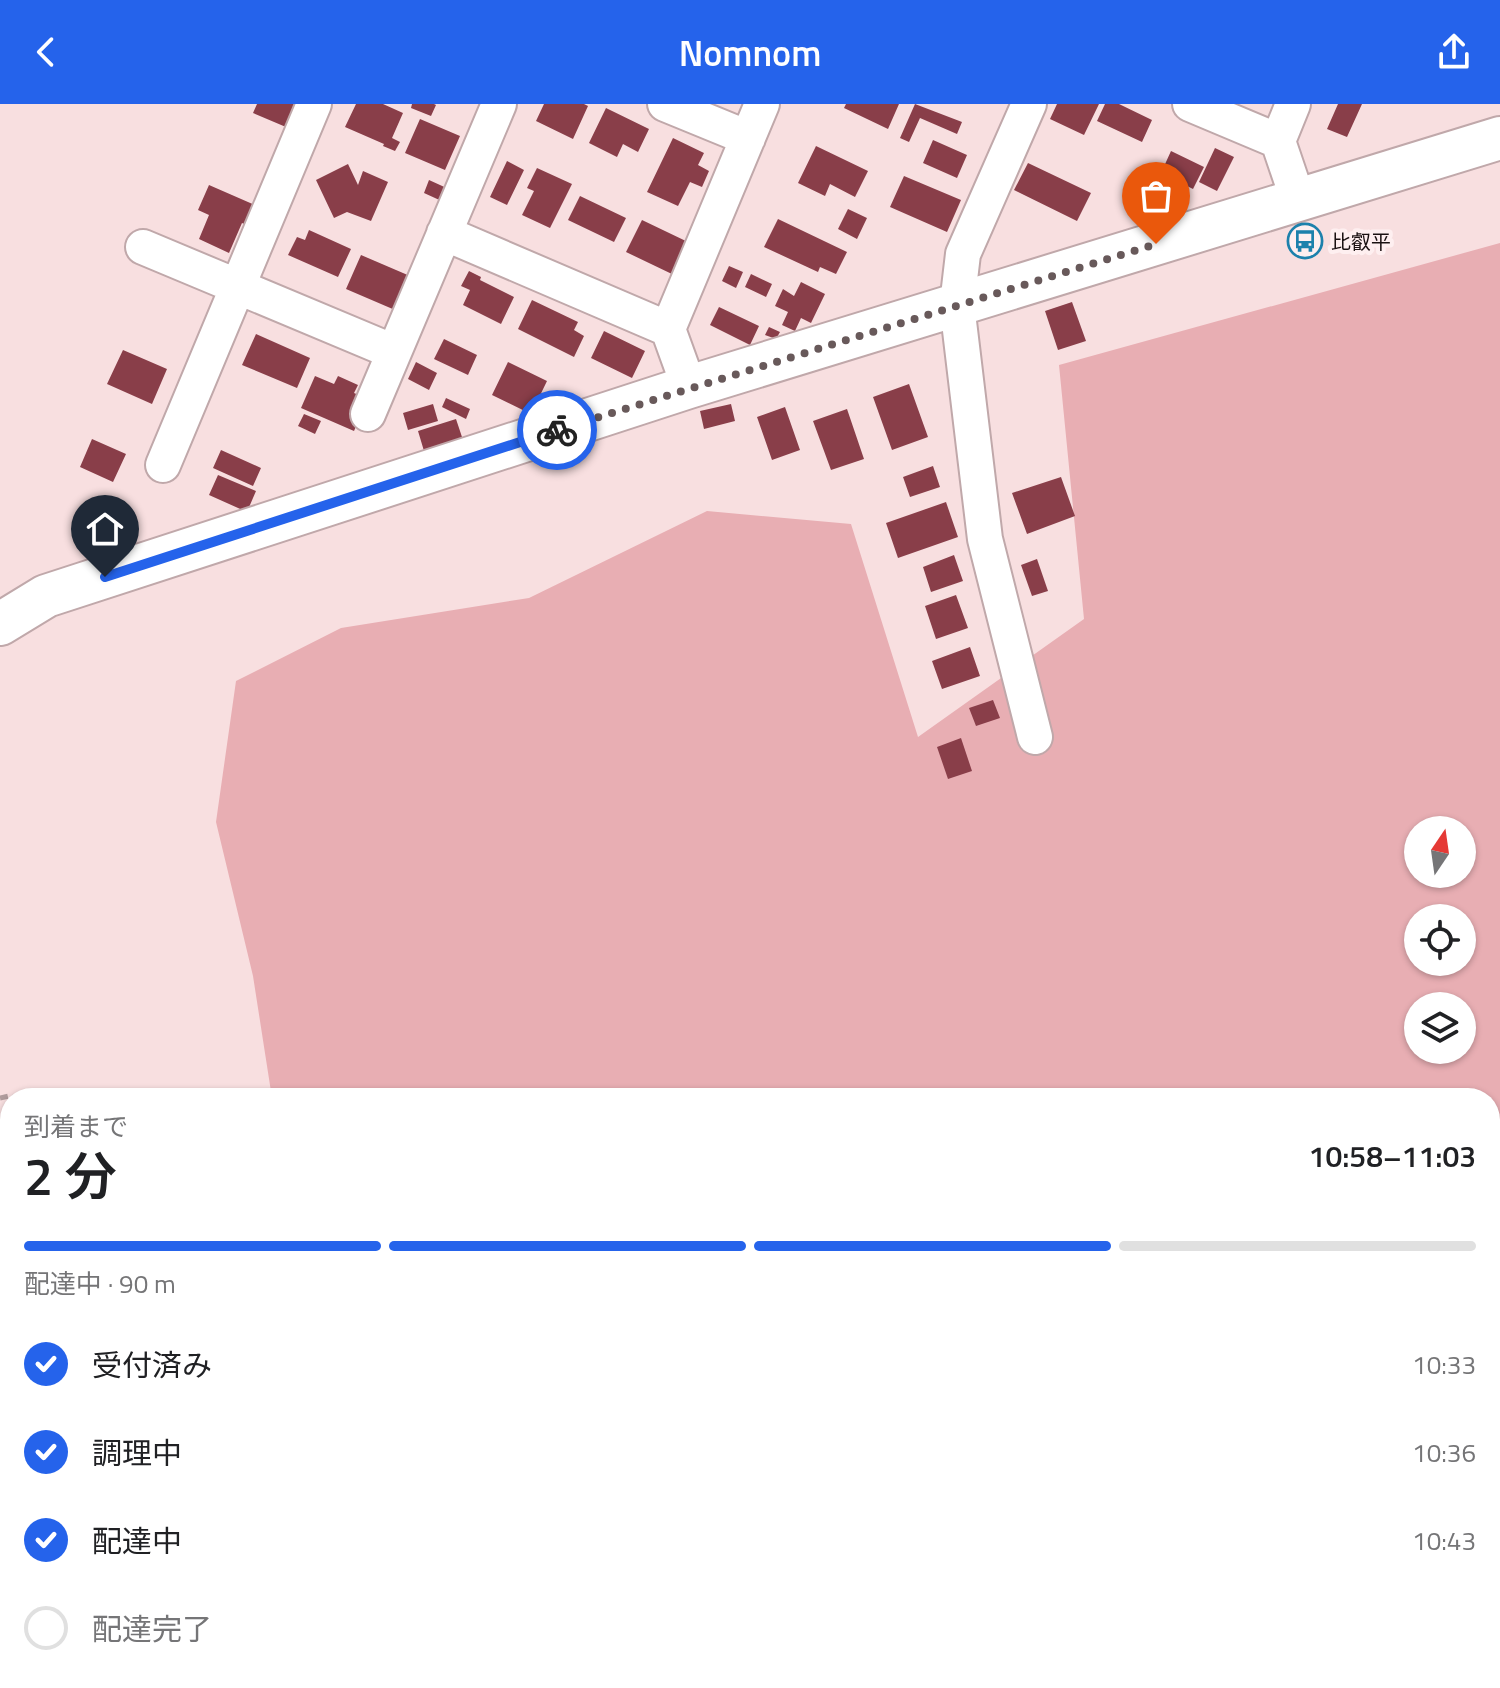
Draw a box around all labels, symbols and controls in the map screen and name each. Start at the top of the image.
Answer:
text: Nomnom [679,25,821,80]
icon: back [24,30,68,74]
icon: share [1432,30,1476,74]
pin [1122,162,1190,244]
icon: bag [1134,174,1178,218]
bus stop icon: 比叡平 [1286,222,1324,260]
place label: 比叡平 [1331,226,1391,257]
courier [517,390,597,470]
icon: bike [535,408,579,452]
pin [71,495,139,577]
icon: home [83,507,127,551]
north arrow [1404,816,1476,888]
map controls [1404,816,1476,1064]
button: locate [1404,904,1476,976]
button: layers [1404,992,1476,1064]
text: 到着まで [24,1107,128,1146]
text: 10:58–11:03 [1309,1133,1476,1179]
text: 2 分 [24,1136,117,1215]
text: 配達中 · 90 m [24,1264,176,1303]
icon: check [24,1342,68,1386]
text: 受付済み [92,1342,212,1388]
text: 10:33 [1412,1345,1476,1384]
icon: check [24,1430,68,1474]
text: 調理中 [92,1430,182,1476]
text: 10:36 [1412,1433,1476,1472]
icon: check [24,1518,68,1562]
text: 配達中 [92,1518,182,1564]
text: 10:43 [1412,1521,1476,1560]
text: 配達完了 [92,1606,212,1652]

